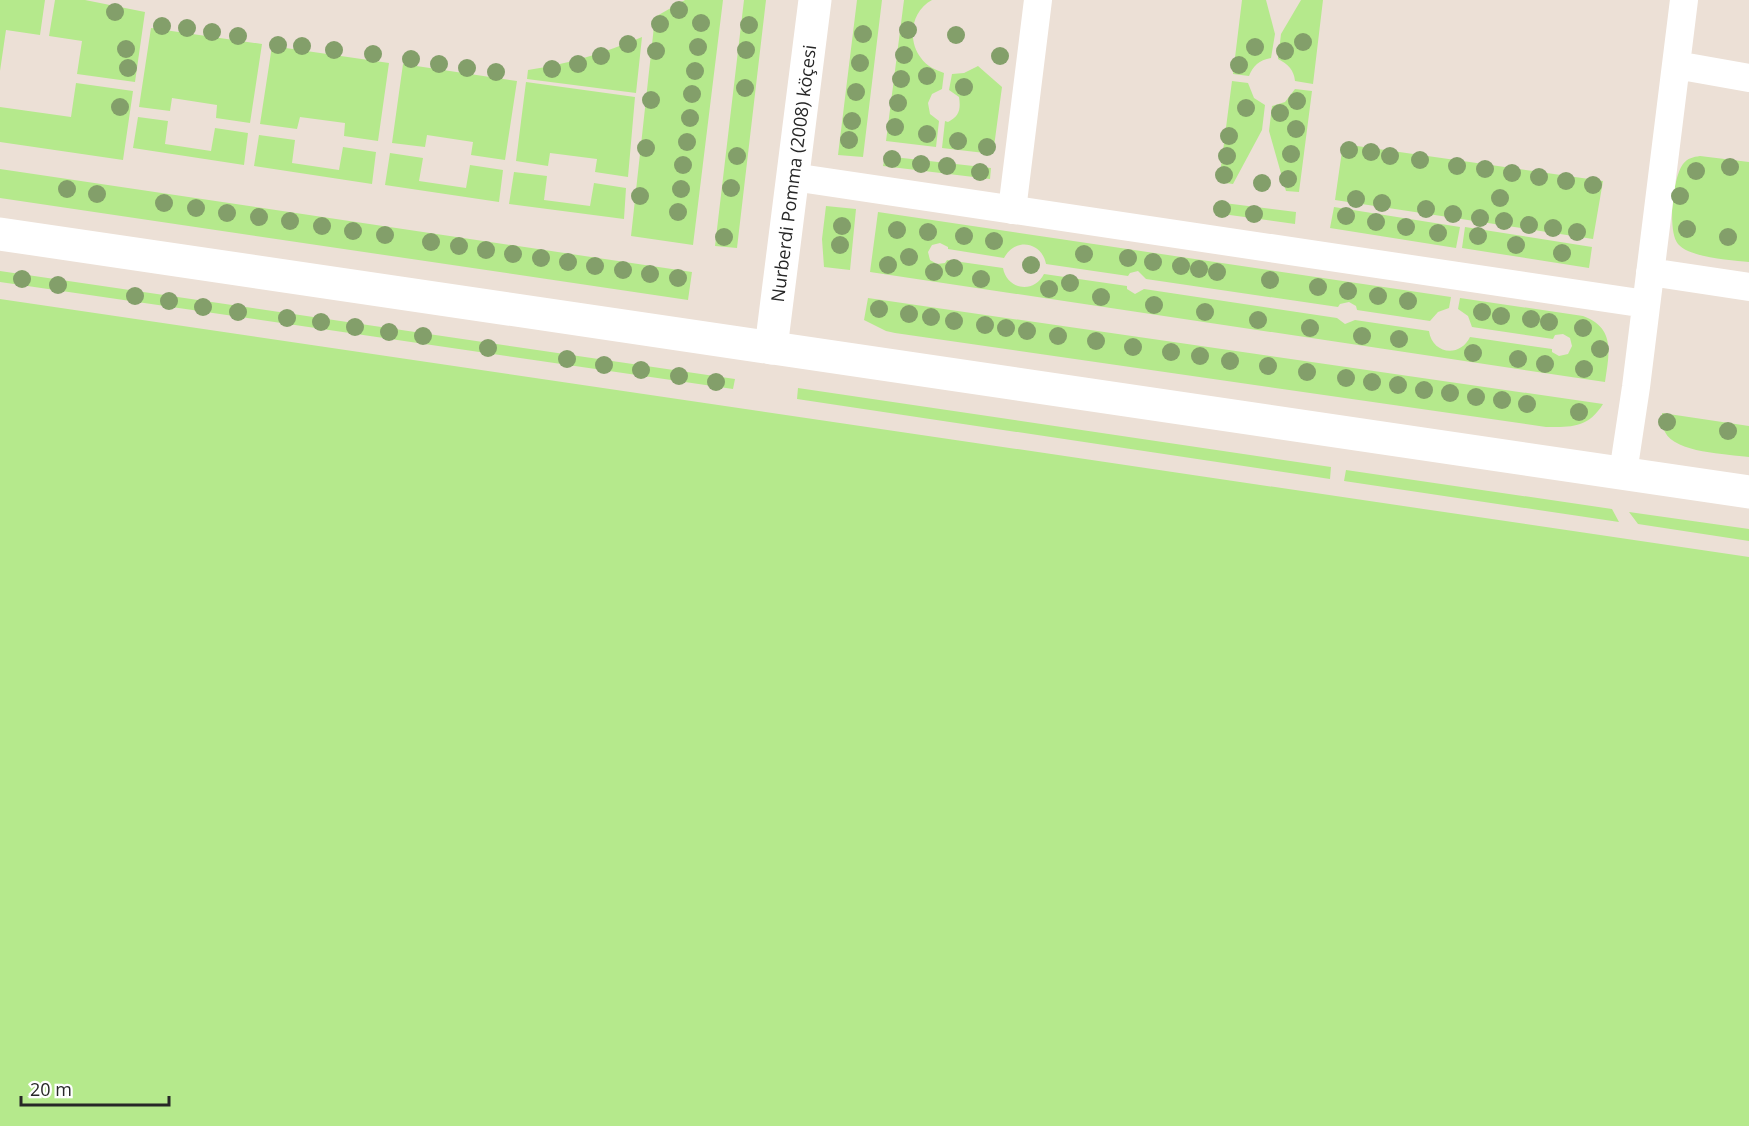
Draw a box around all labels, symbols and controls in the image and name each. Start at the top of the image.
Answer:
street label: Nurberdi Pomma (2008) köçesi [765,43,821,303]
scale bar [21,1069,170,1107]
text: 20 m [30,1077,72,1101]

